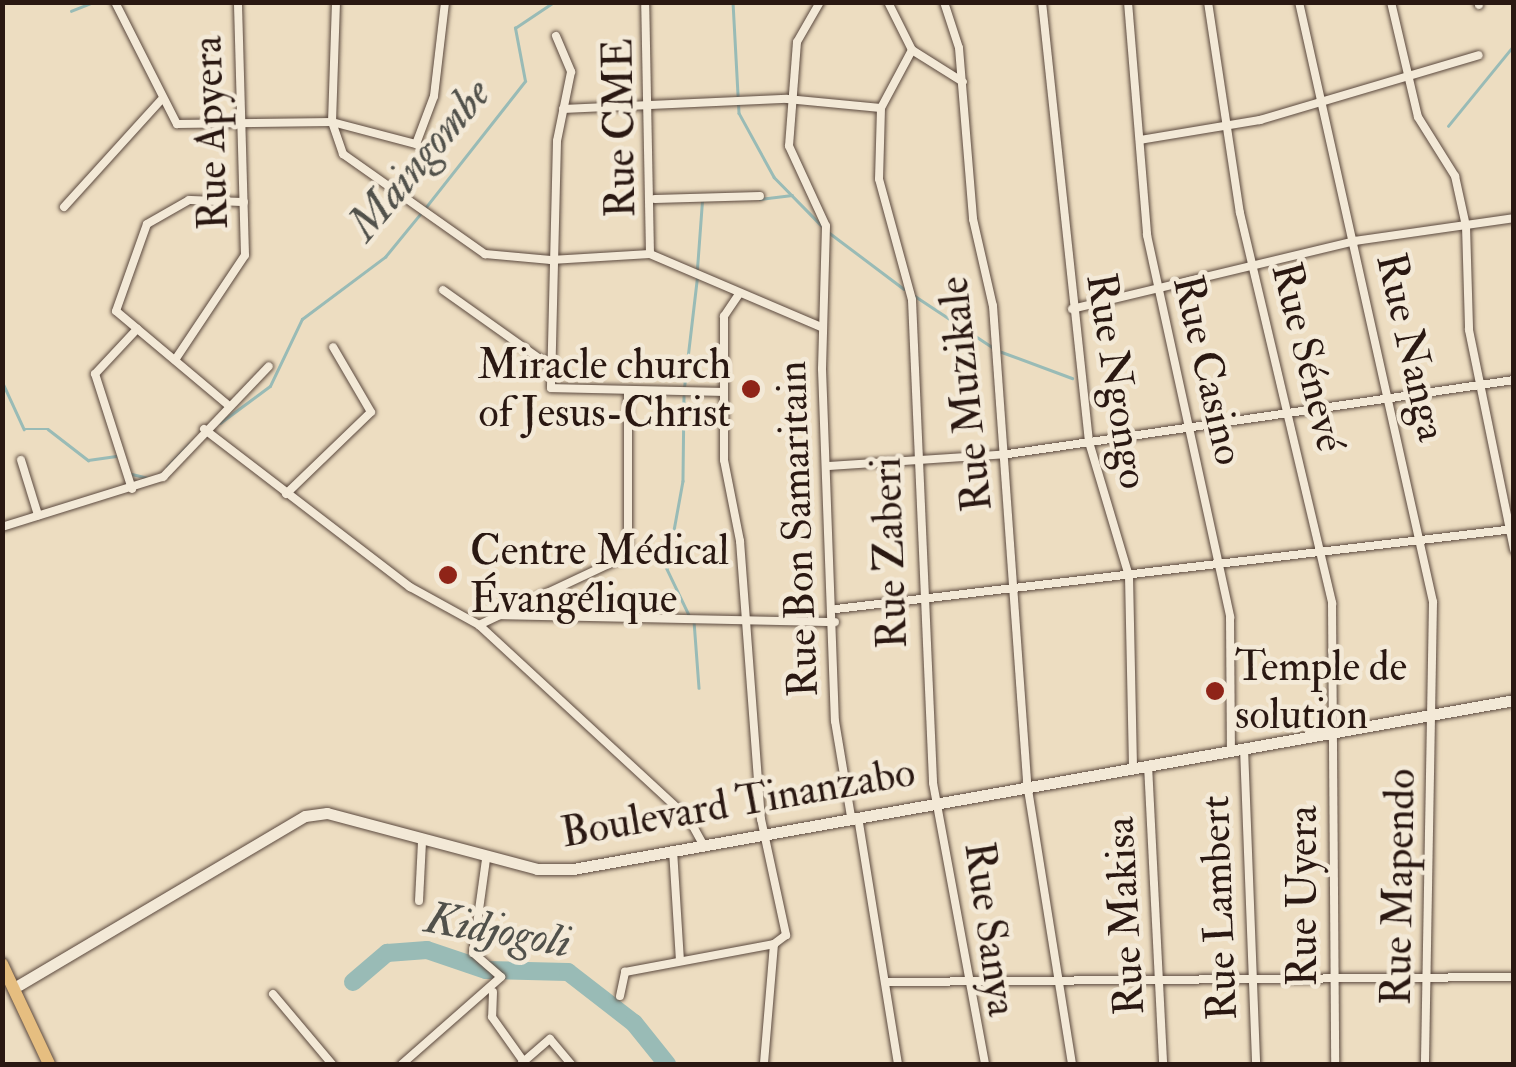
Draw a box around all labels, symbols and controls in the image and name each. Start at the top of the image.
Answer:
street label: Rue Apyera [182,35,240,231]
street label: Rue CME [593,38,647,218]
water label: Maingombe [337,68,503,252]
street label: Rue Nanga [1365,248,1457,446]
street label: Rue Sénevé [1260,257,1356,457]
street label: Rue Ngongo [1075,270,1159,492]
street label: Rue Casino [1162,270,1254,470]
street label: Rue Muzikale [929,274,1003,514]
place label: Miracle church of Jesus-Christ [478,340,731,438]
street label: Rue Bon Samaritain [767,360,829,698]
marker: Miracle church of Jesus-Christ [740,378,762,400]
street label: Rue Zaberi [861,456,919,650]
place label: Centre Médical Évangélique [470,526,729,624]
marker: Centre Médical Évangélique [435,562,461,588]
place label: Temple de solution [1235,642,1407,740]
marker: Temple de solution [1204,680,1226,702]
street label: Boulevard Tinanzabo [557,747,919,859]
street label: Rue Mapendo [1372,768,1426,1006]
street label: Rue Lambert [1190,795,1248,1021]
street label: Rue Uyera [1278,805,1328,987]
street label: Rue Makisa [1095,816,1155,1016]
street label: Rue Sanya [953,839,1027,1019]
water label: Kidjogoli [421,892,575,970]

